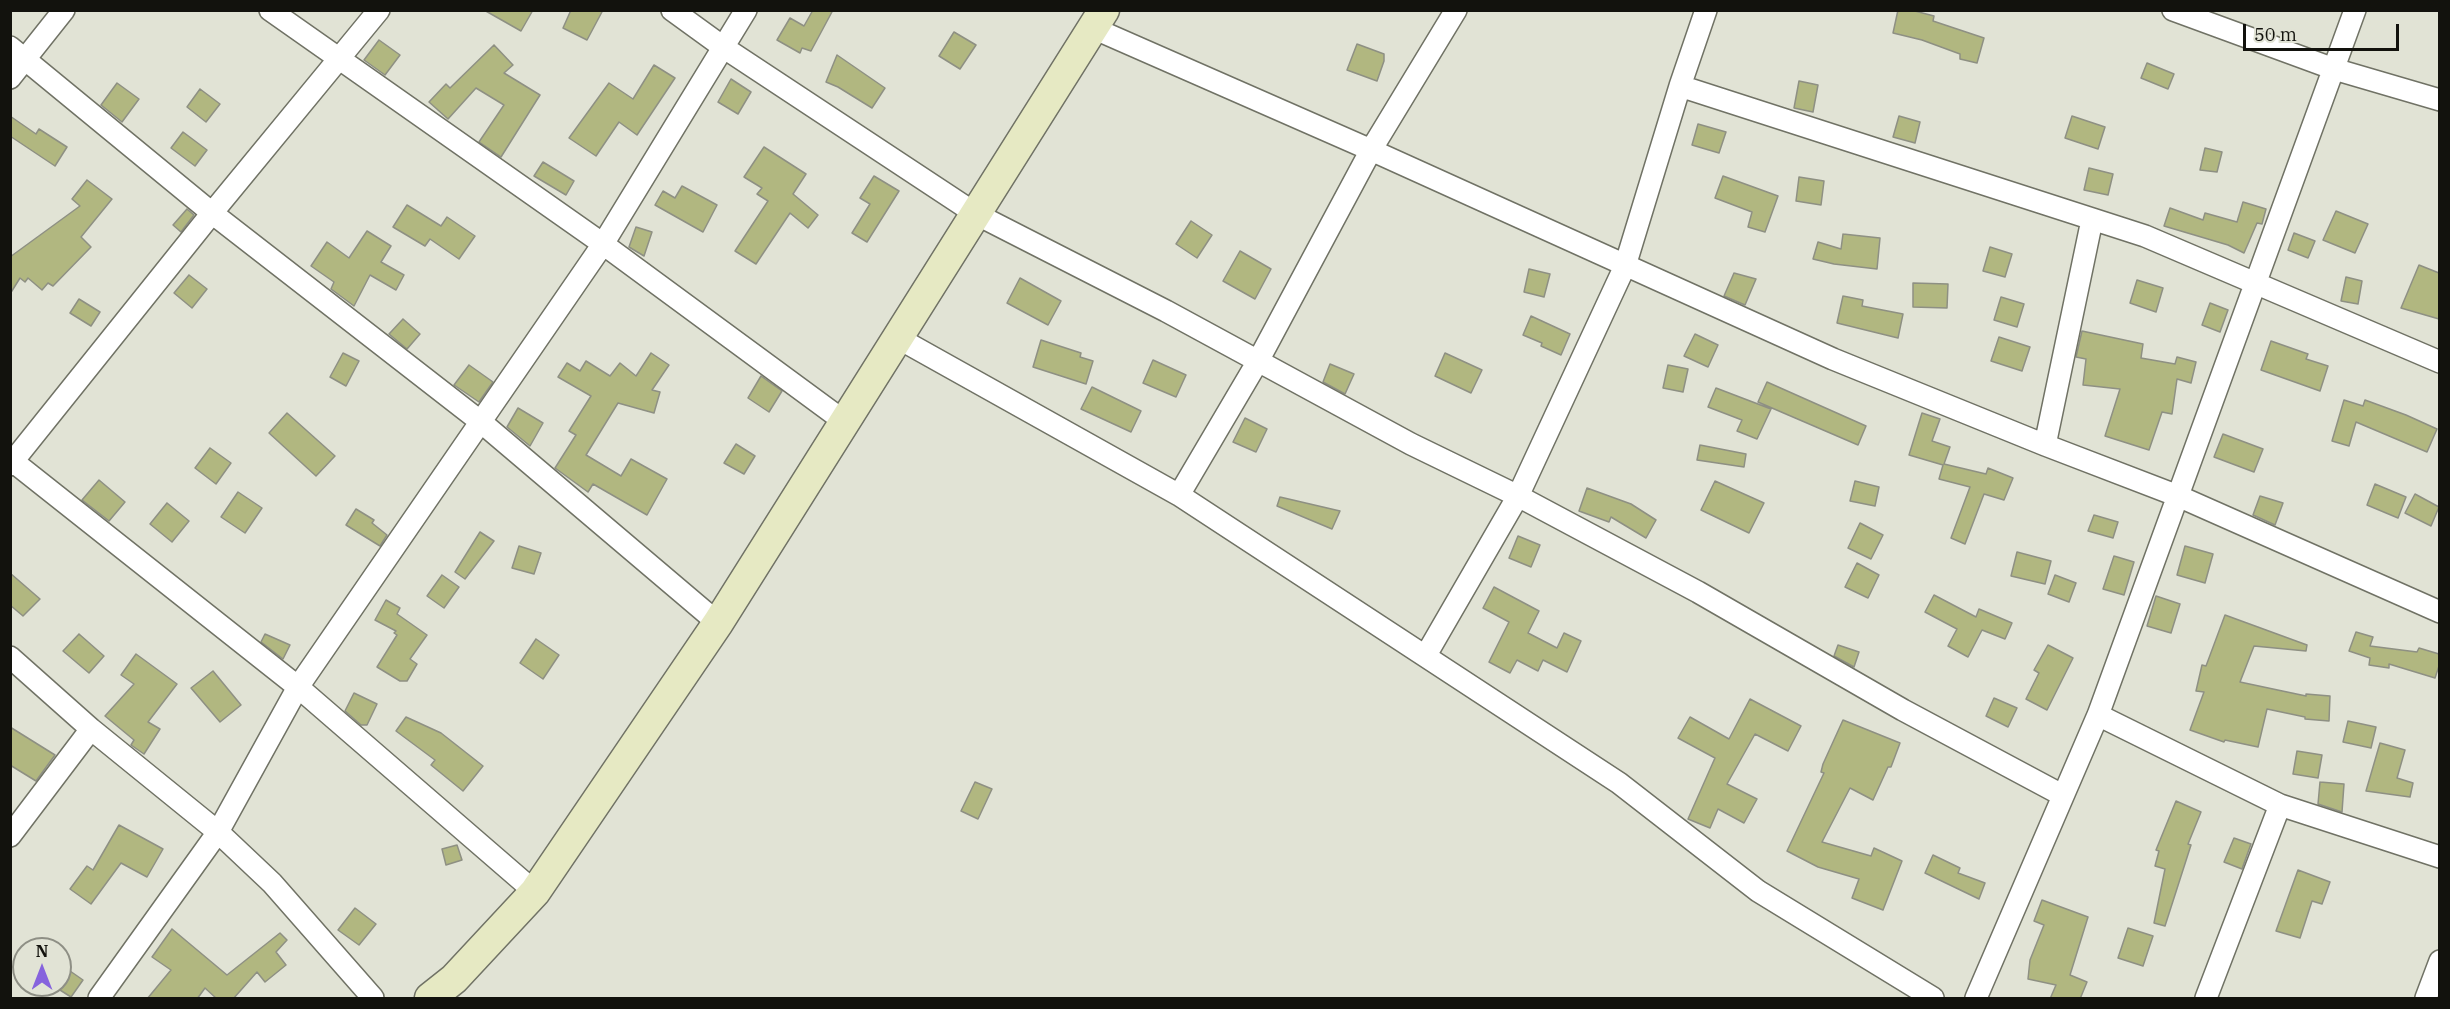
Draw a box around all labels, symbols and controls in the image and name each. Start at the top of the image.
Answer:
scale bar [2246,12,2402,50]
text: 50 m [2254,23,2297,46]
north arrow [12,937,72,997]
text: N [36,941,48,961]

